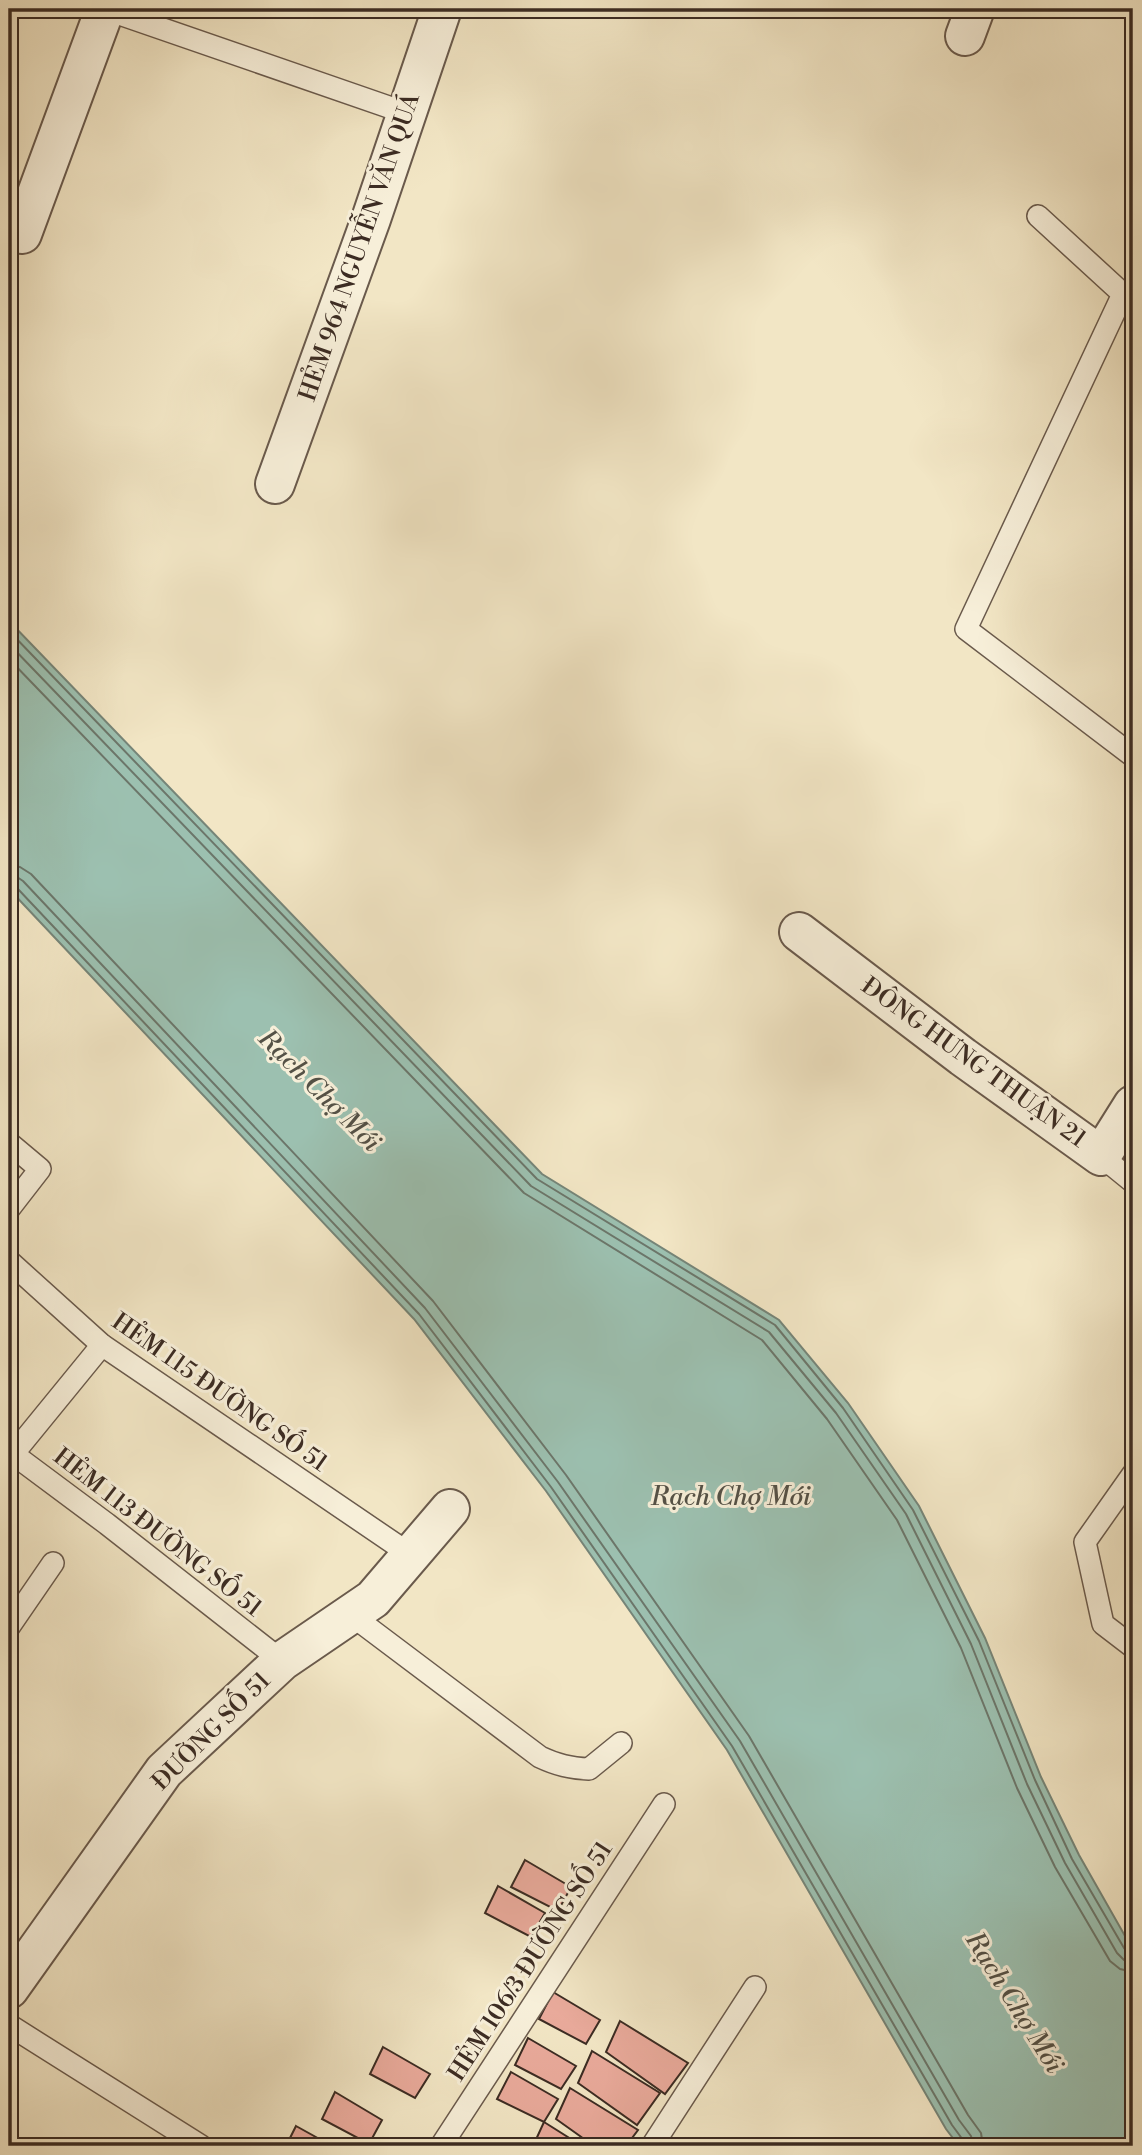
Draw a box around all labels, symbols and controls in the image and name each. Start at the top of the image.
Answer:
street label: HẺM 964 NGUYỄN VĂN QUÁ [288,87,427,405]
street label: ĐÔNG HƯNG THUẬN 21 [855,970,1093,1155]
water label: Rạch Chợ Mới [251,1022,388,1159]
street label: HẺM 115 ĐƯỜNG SỐ 51 [106,1304,336,1479]
street label: HẺM 113 ĐƯỜNG SỐ 51 [47,1439,271,1624]
water label: Rạch Chợ Mới [650,1481,812,1513]
street label: ĐƯỜNG SỐ 51 [143,1663,278,1797]
street label: HẺM 106/3 ĐƯỜNG SỐ 51 [439,1833,620,2087]
water label: Rạch Chợ Mới [958,1925,1071,2080]

